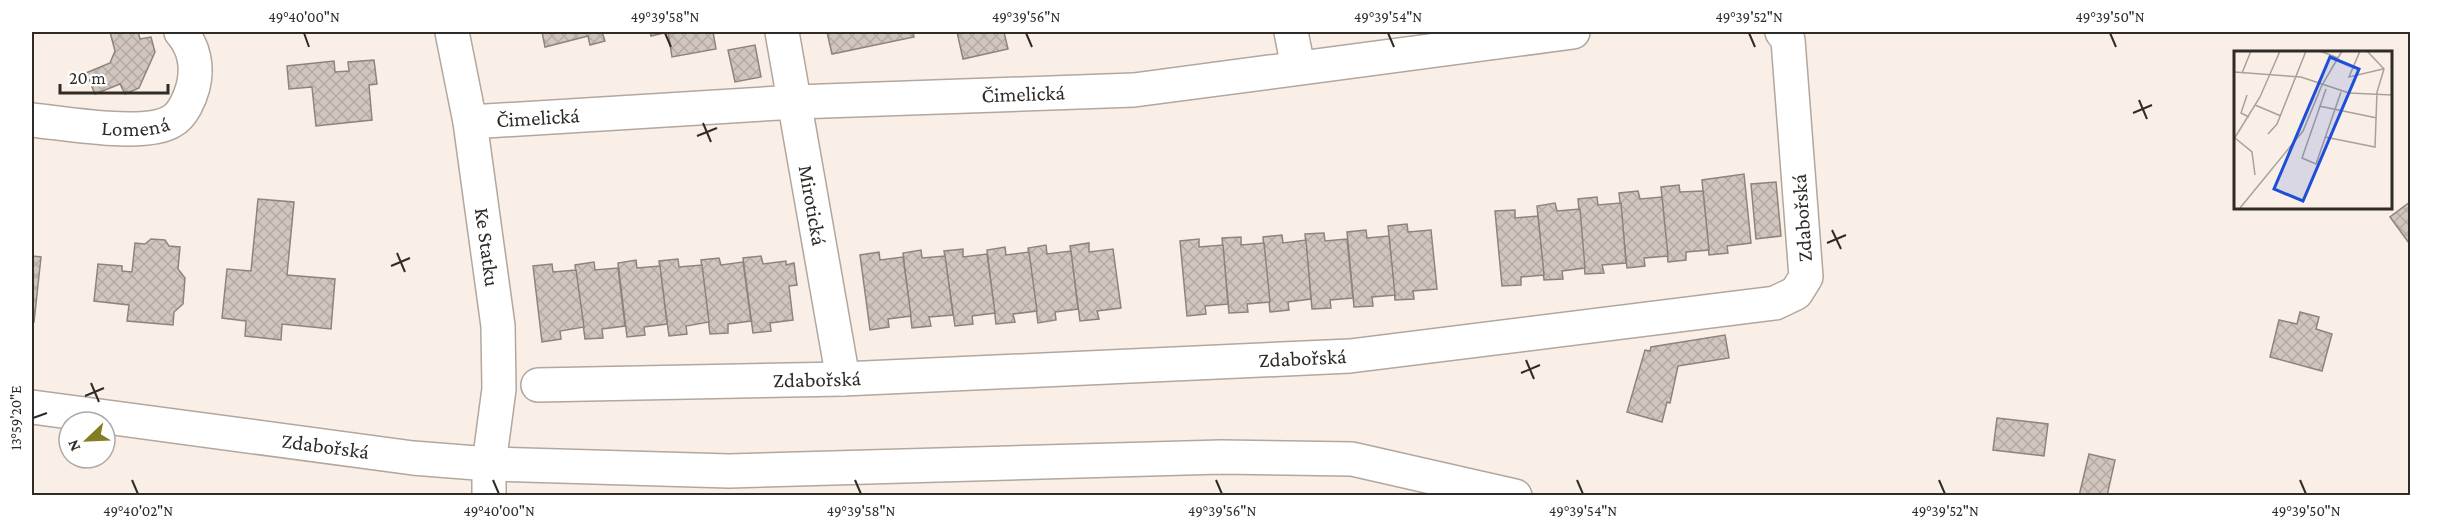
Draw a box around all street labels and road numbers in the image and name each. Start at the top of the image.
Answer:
street label: Čimelická [981,80,1066,107]
street label: Čimelická [496,103,580,132]
street label: Lomená [101,112,173,141]
street label: Mirotická [794,163,831,248]
street label: Zdabořská [1787,173,1817,263]
street label: Ke Statku [470,206,504,288]
street label: Zdabořská [1258,344,1347,372]
street label: Zdabořská [773,366,862,392]
street label: Zdabořská [280,429,371,464]

